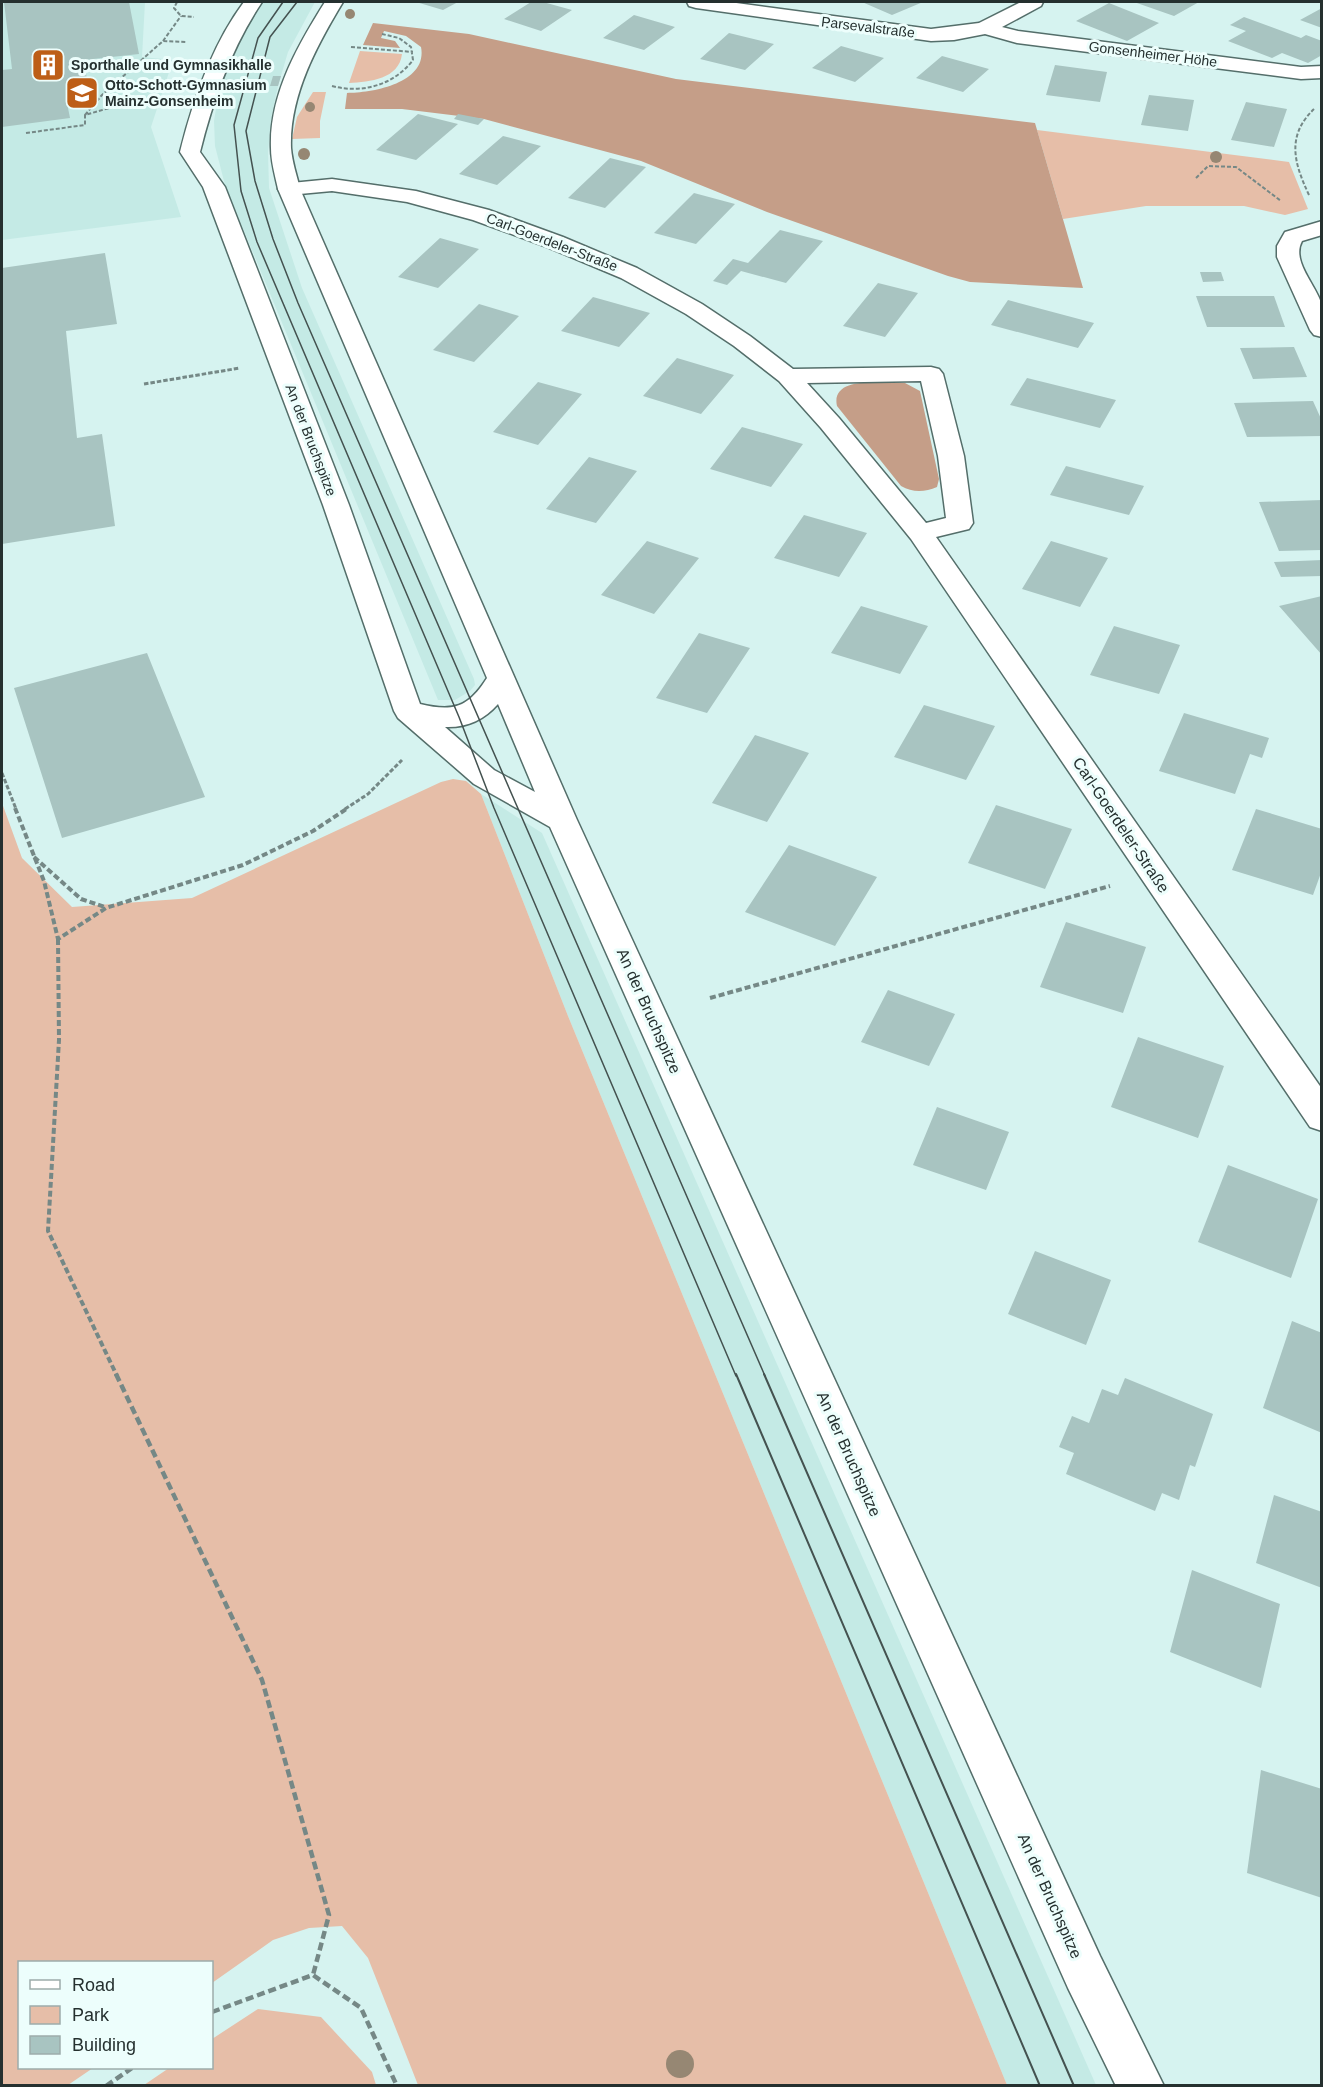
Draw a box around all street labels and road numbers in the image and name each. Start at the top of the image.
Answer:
street label: Parsevalstraße [820,13,916,41]
street label: Gonsenheimer Höhe [1088,38,1218,70]
street label: Carl-Goerdeler-Straße [484,210,620,274]
street label: An der Bruchspitze [282,382,340,498]
street label: Carl-Goerdeler-Straße [1069,754,1173,896]
street label: An der Bruchspitze [614,946,684,1076]
street label: An der Bruchspitze [814,1389,884,1519]
street label: An der Bruchspitze [1015,1831,1085,1961]

